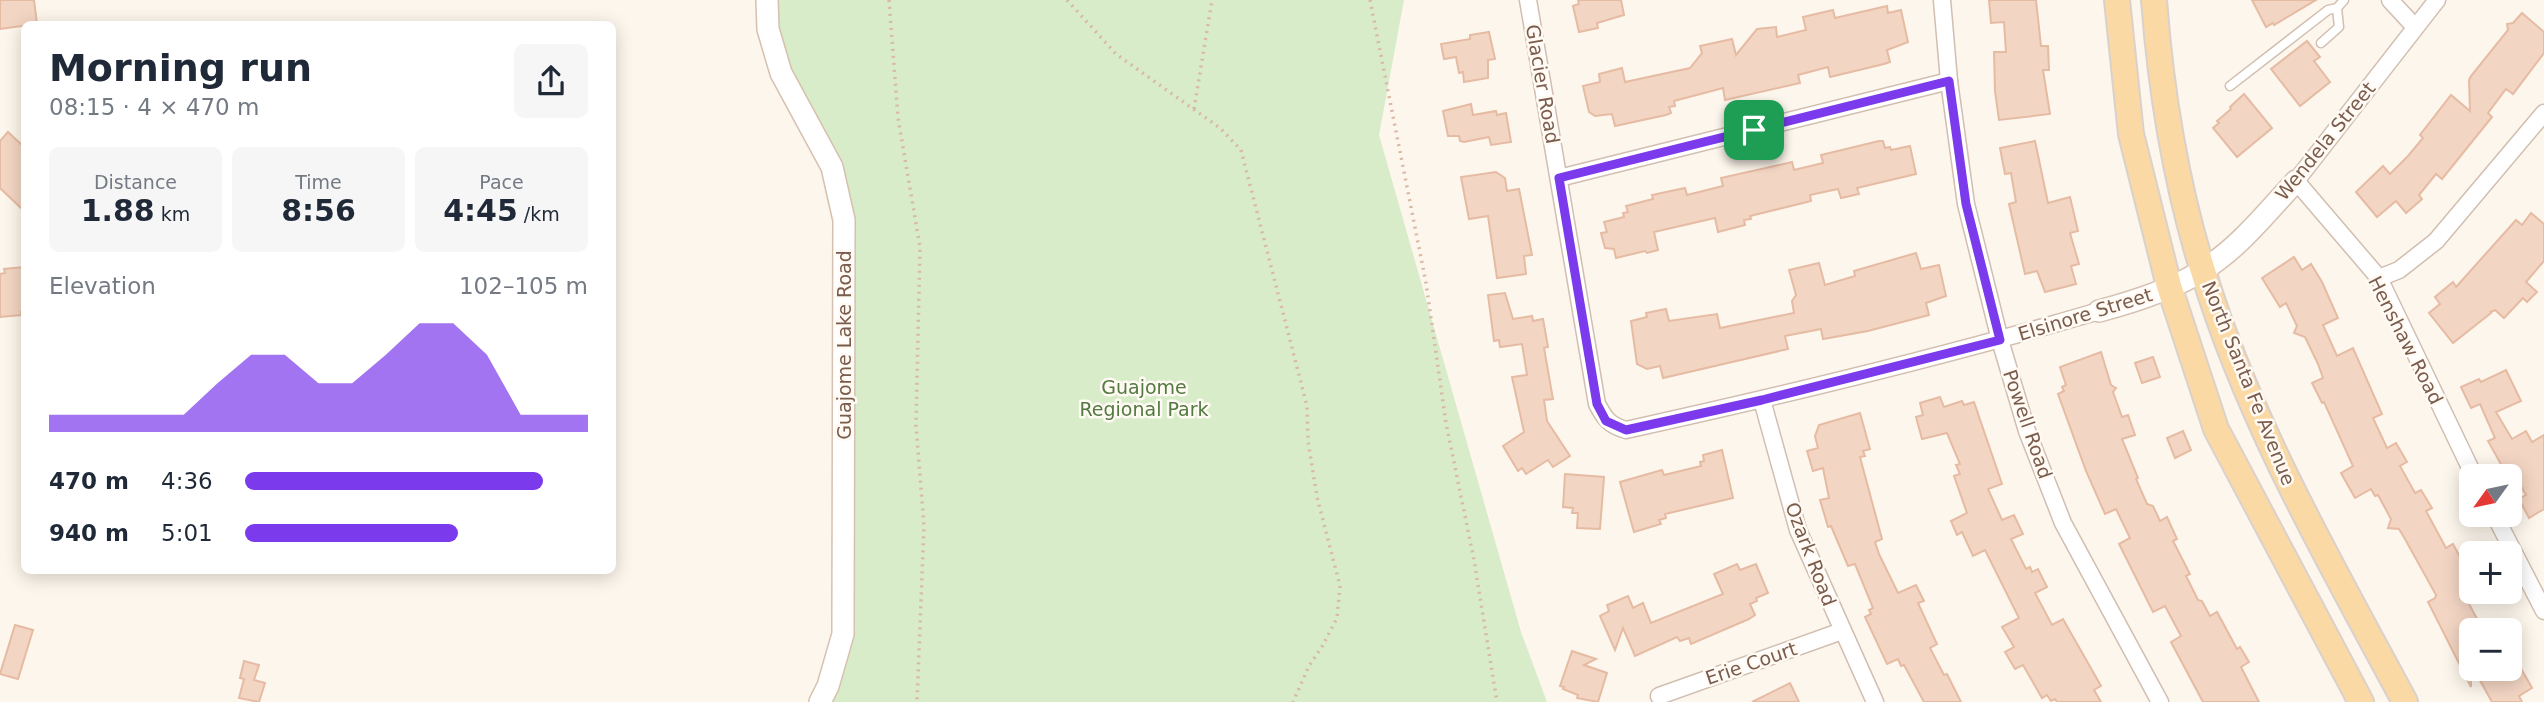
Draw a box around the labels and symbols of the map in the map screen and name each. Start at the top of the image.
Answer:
street label: Glacier Road [1522,23,1564,145]
street label: Wendela Street [2271,77,2379,205]
pin [1724,100,1784,160]
street label: Guajome Lake Road [833,250,855,440]
street label: Henshaw Road [2364,272,2448,408]
street label: North Santa Fe Avenue [2198,278,2300,488]
street label: Elsinore Street [2015,283,2155,345]
street label: Powell Road [1999,367,2057,481]
park label: Guajome Regional Park [1079,376,1209,420]
north arrow [2459,464,2522,527]
street label: Ozark Road [1781,499,1841,609]
street label: Erie Court [1702,637,1800,689]

